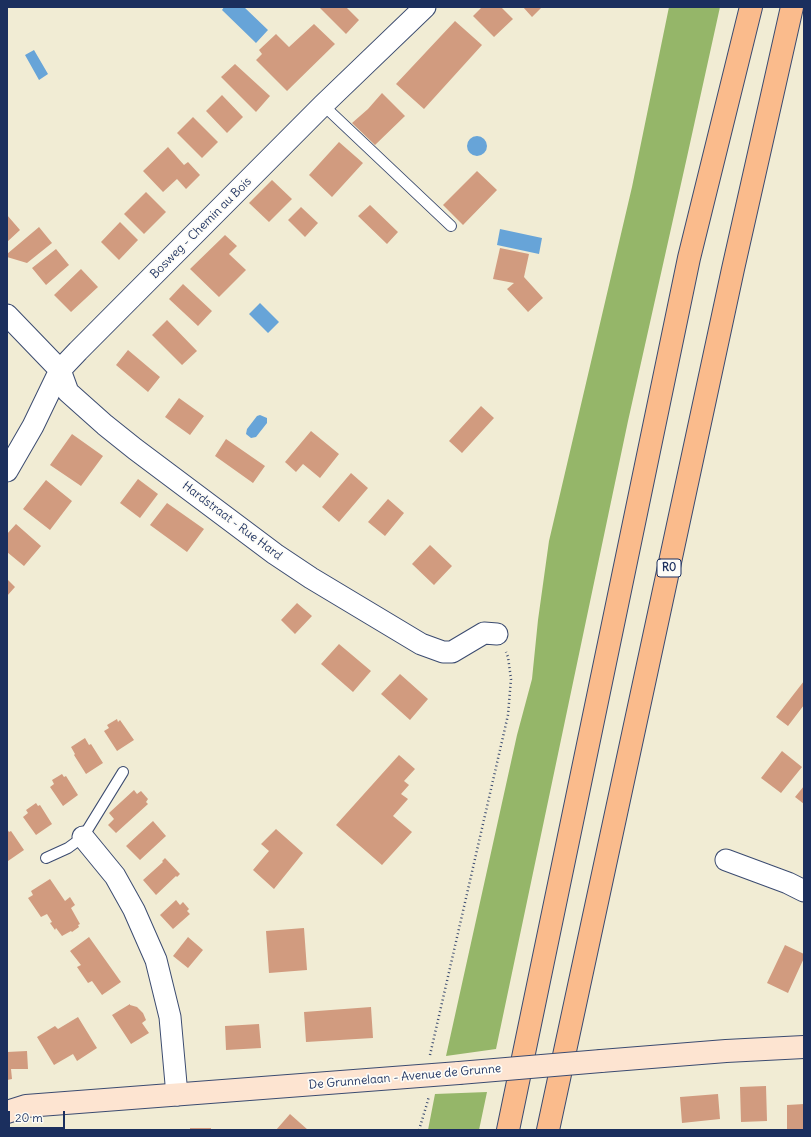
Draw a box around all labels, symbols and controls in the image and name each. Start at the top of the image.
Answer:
street label: Bosweg - Chemin au Bois [147,174,255,282]
street label: Hardstraat - Rue Hard [179,479,285,563]
road number: R0 [657,559,681,577]
street label: De Grunnelaan - Avenue de Grunne [308,1061,502,1093]
scale bar [10,1103,67,1129]
text: 20 m [15,1110,43,1125]

